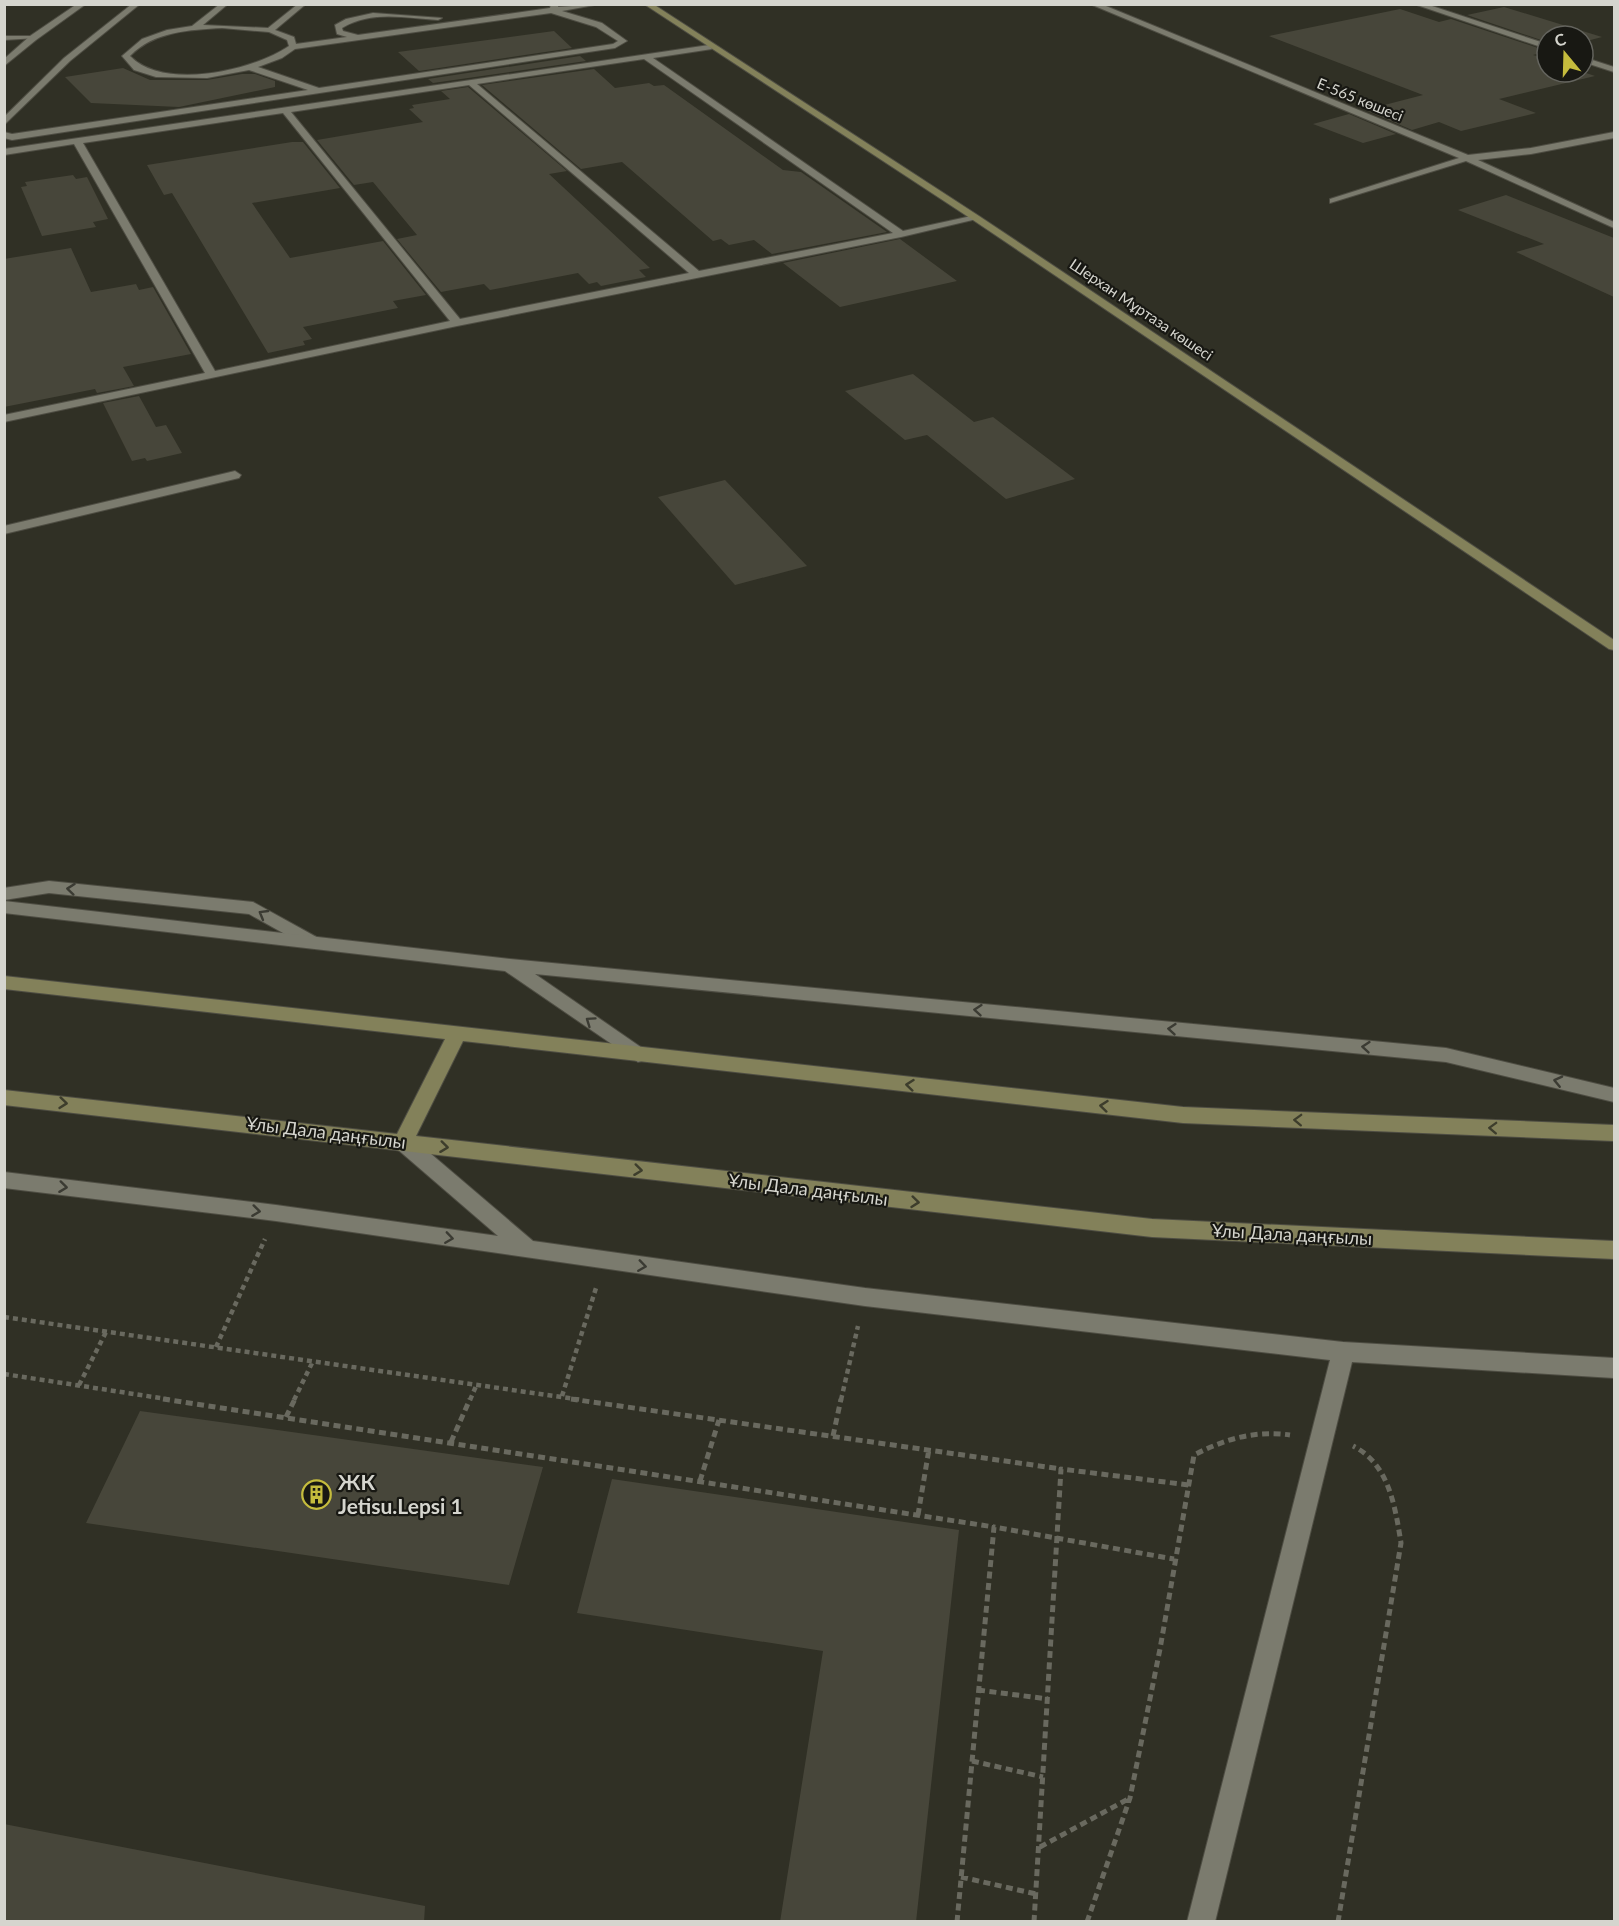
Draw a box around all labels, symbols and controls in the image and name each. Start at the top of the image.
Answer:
north arrow [1535,24,1595,84]
text: С [1552,29,1568,50]
street label: Е-565 көшесі [1315,74,1406,124]
street label: Шерхан Мұртаза көшесі [1067,255,1217,364]
one-way arrow [66,883,75,896]
one-way arrow [259,910,269,921]
one-way arrow [973,1004,982,1017]
one-way arrow [585,1017,596,1028]
one-way arrow [1167,1023,1176,1036]
one-way arrow [1361,1041,1371,1054]
one-way arrow [1553,1076,1563,1089]
one-way arrow [905,1079,915,1092]
one-way arrow [58,1096,67,1109]
one-way arrow [1099,1100,1108,1113]
street label: Ұлы Дала даңғылы [245,1111,407,1153]
one-way arrow [1294,1113,1303,1126]
one-way arrow [1489,1122,1498,1135]
one-way arrow [440,1140,449,1152]
one-way arrow [633,1163,642,1176]
street label: Ұлы Дала даңғылы [727,1168,889,1210]
one-way arrow [58,1181,67,1193]
one-way arrow [910,1195,919,1208]
one-way arrow [252,1204,261,1217]
street label: Ұлы Дала даңғылы [1211,1219,1373,1249]
one-way arrow [445,1232,454,1244]
one-way arrow [638,1259,647,1271]
place label: ЖК Jetisu.Lepsi 1 [338,1469,463,1518]
building icon: ЖК Jetisu.Lepsi 1 [301,1479,333,1511]

